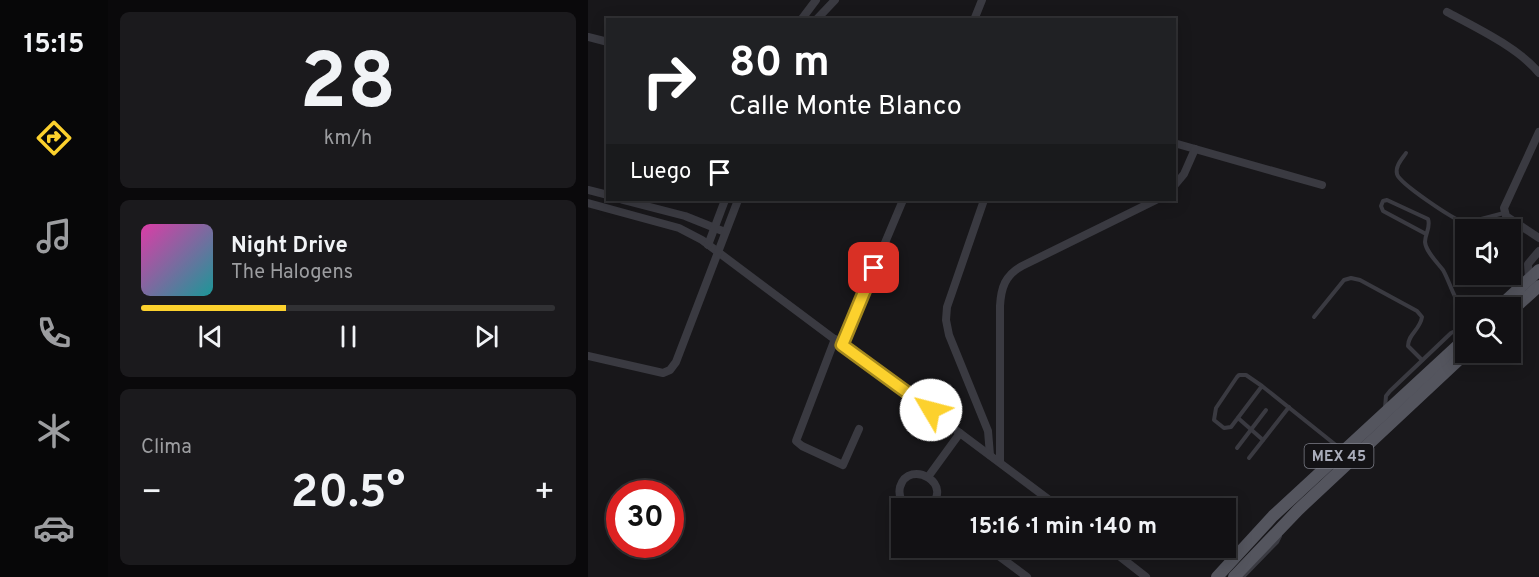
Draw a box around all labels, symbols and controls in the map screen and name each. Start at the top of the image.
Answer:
text: 15:15 [23,28,85,62]
text: 28 [300,37,396,136]
text: 80 m [729,38,830,91]
icon: right [630,42,708,120]
text: Calle Monte Blanco [729,90,962,124]
icon: directions [33,117,75,159]
text: km/h [324,126,372,152]
icon: arrive [703,156,736,189]
text: Luego [630,159,691,186]
icon: music [33,215,75,257]
map controls [1455,219,1521,363]
button: sound [1455,219,1521,285]
text: Night Drive [231,233,348,260]
pin [848,242,899,293]
icon: arrive [857,251,890,284]
text: The Halogens [231,260,353,286]
button: search [1455,297,1521,363]
icon: phone [33,312,75,354]
icon: previous [194,320,227,353]
icon: pause [332,320,365,353]
icon: next [470,320,503,353]
position arrow [899,378,963,442]
icon: climate [33,410,75,452]
text: Clima [141,435,192,461]
road number: MEX 45 [1304,444,1374,468]
text: 20.5° [291,466,405,523]
text: − [141,473,162,515]
text: + [534,473,555,515]
speed limit sign: 30 [606,480,684,558]
icon: car [33,507,75,549]
text: 15:16 · 1 min · 140 m [970,514,1157,541]

